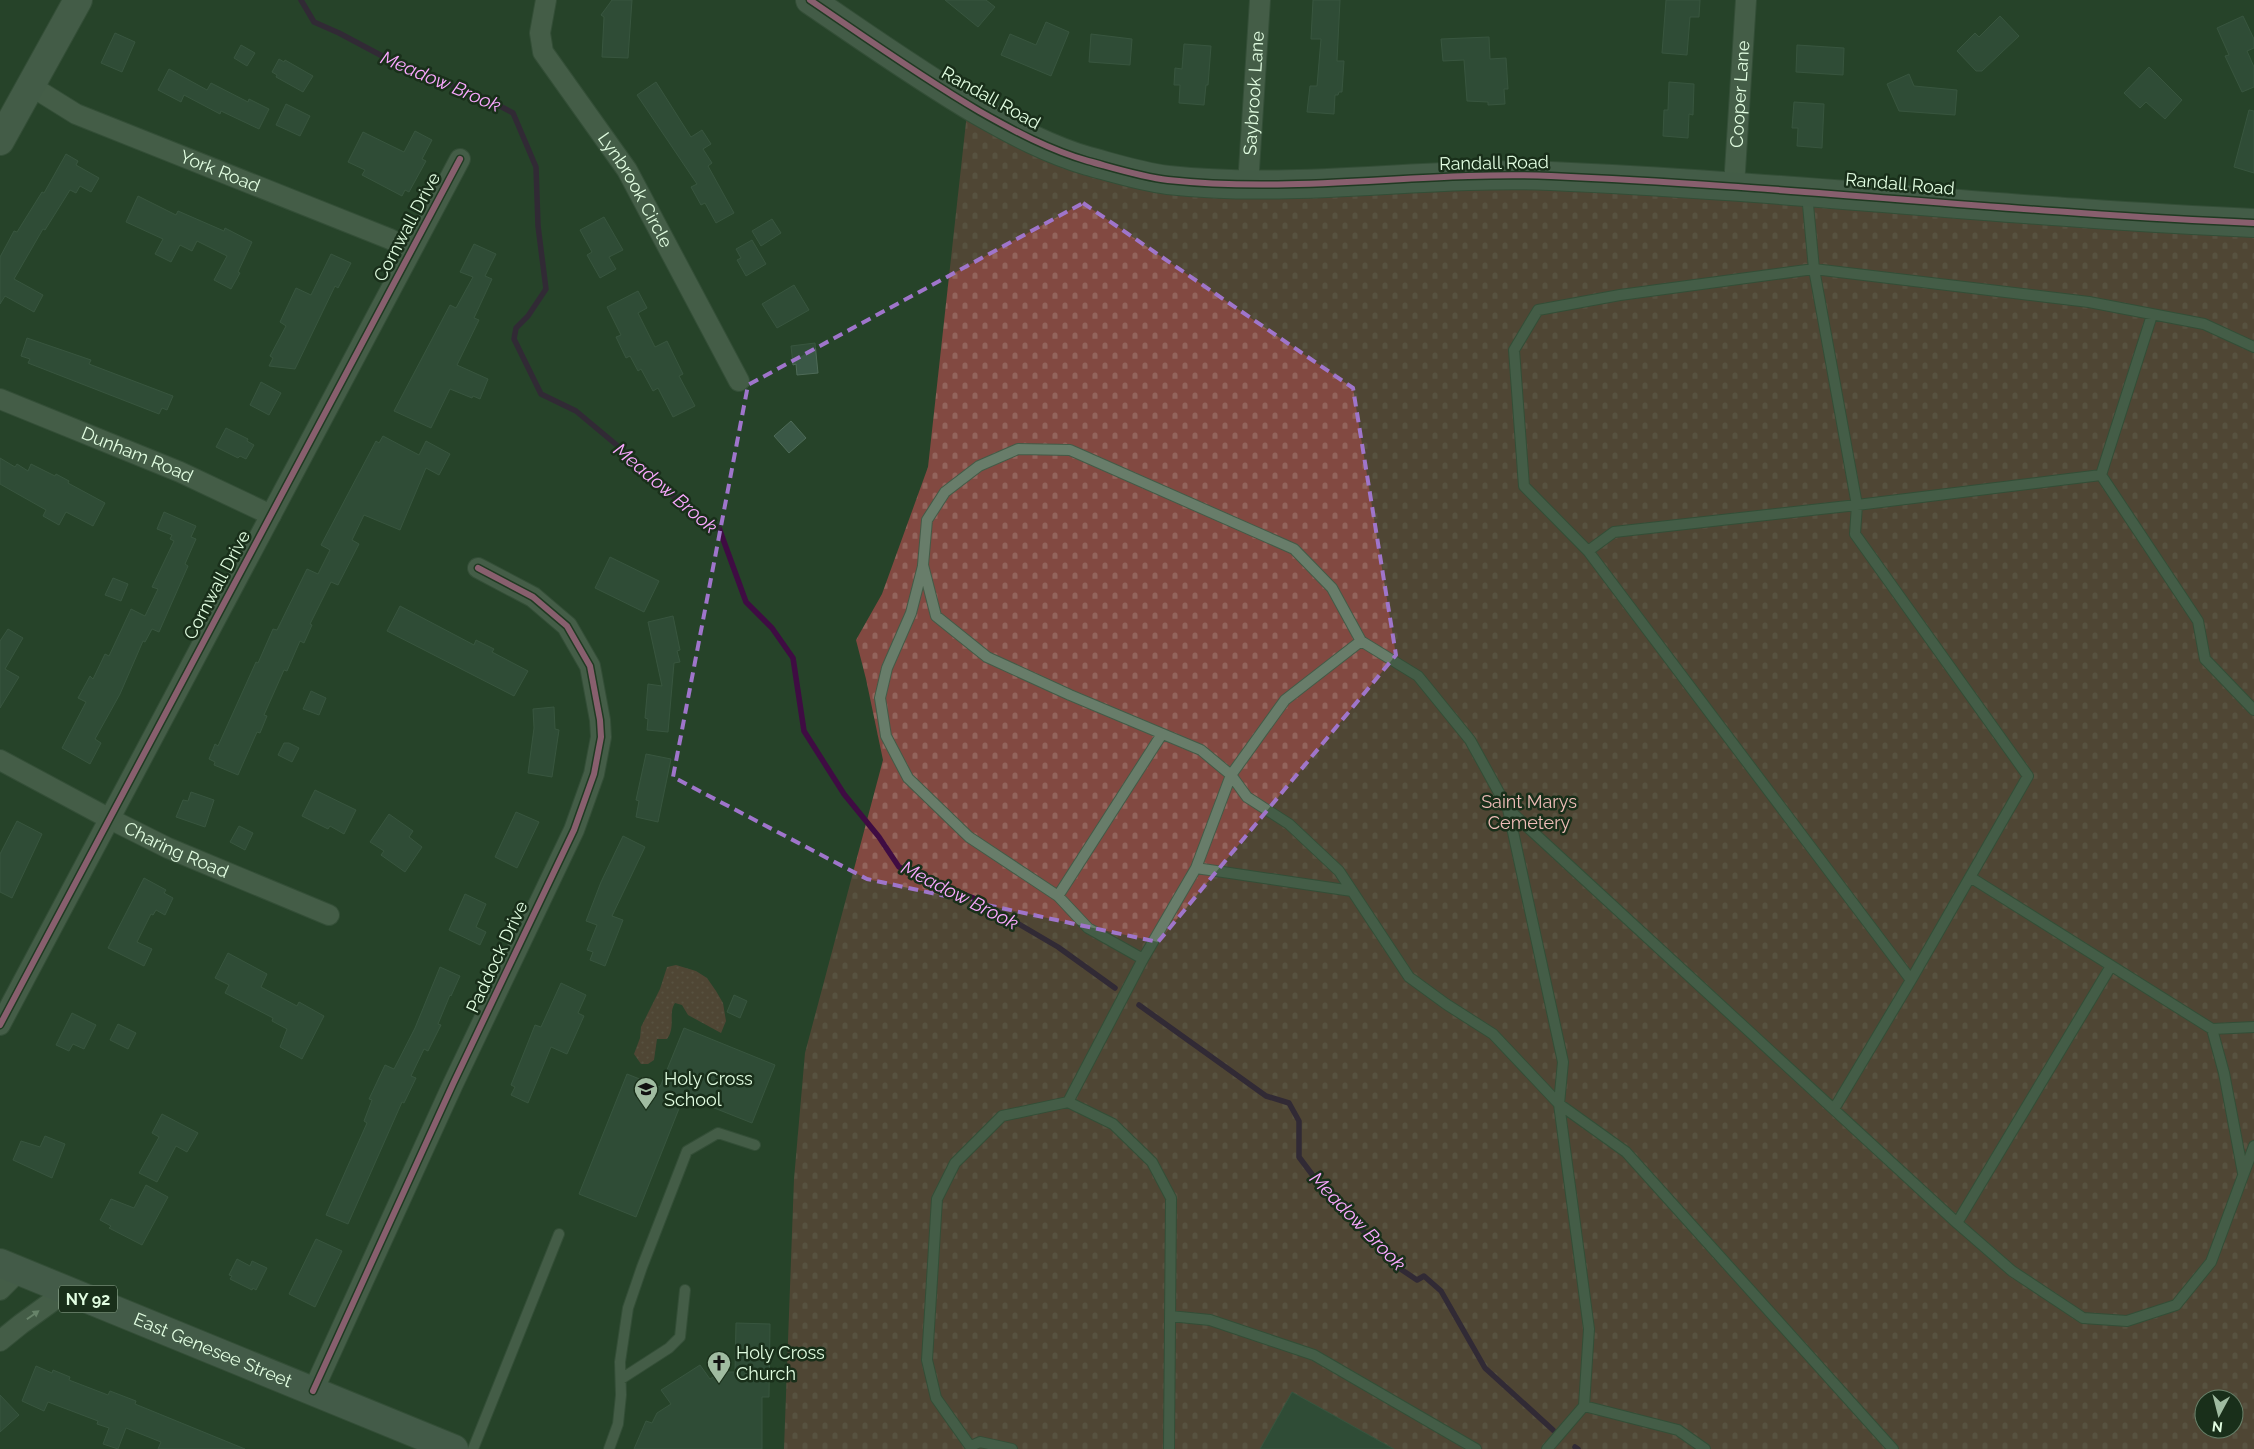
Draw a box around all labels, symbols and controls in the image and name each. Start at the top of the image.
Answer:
street label: Saybrook Lane [1239,30,1268,156]
street label: Cooper Lane [1725,39,1753,148]
water label: Meadow Brook [378,46,504,116]
street label: Randall Road [938,62,1044,133]
street label: Lynbrook Circle [594,128,677,251]
street label: York Road [177,145,263,196]
street label: Randall Road [1439,151,1549,174]
street label: Cornwall Drive [369,168,444,285]
street label: Randall Road [1844,168,1956,199]
street label: Dunham Road [78,422,197,487]
water label: Meadow Brook [610,438,722,538]
street label: Cornwall Drive [179,526,254,643]
park label: Saint Marys Cemetery [1481,791,1577,833]
street label: Charing Road [121,817,232,882]
water label: Meadow Brook [898,856,1022,934]
street label: Paddock Drive [461,897,532,1016]
place label: Holy Cross School [664,1068,753,1110]
school or university icon: Holy Cross School [633,1076,659,1110]
water label: Meadow Brook [1306,1167,1410,1275]
road number: NY 92 [59,1286,117,1312]
street label: East Genesee Street [131,1308,295,1391]
one-way arrow [26,1310,40,1320]
place label: Holy Cross Church [736,1342,825,1384]
church icon: Holy Cross Church [706,1350,732,1384]
north arrow [2194,1389,2244,1439]
text: N [2211,1418,2224,1435]

